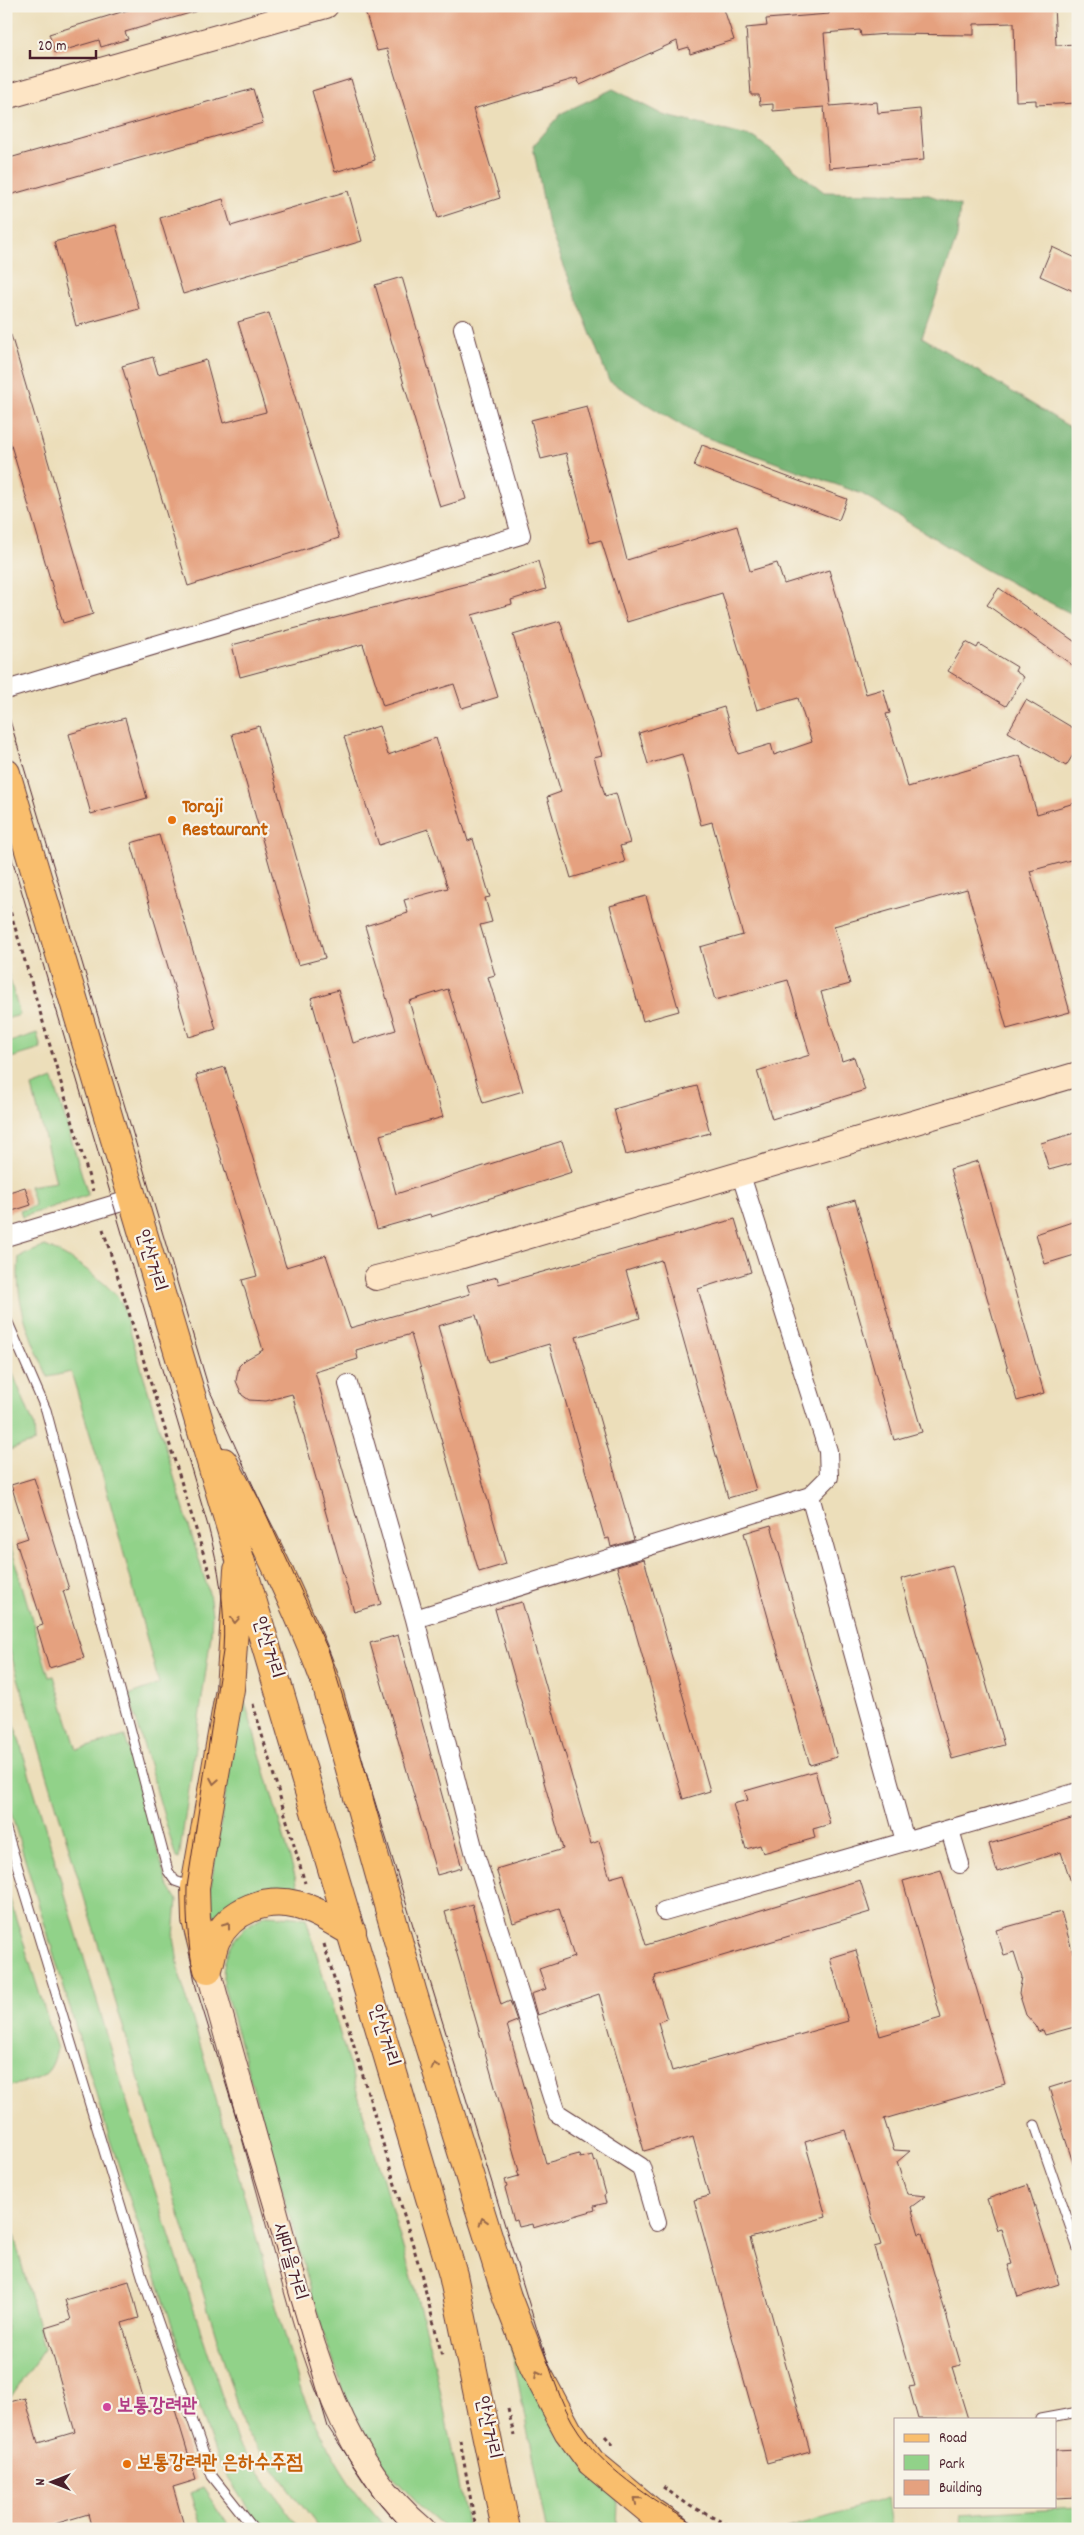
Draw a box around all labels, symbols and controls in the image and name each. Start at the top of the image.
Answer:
scale bar [30,28,96,60]
text: 20 m [38,36,66,58]
place label: Toraji Restaurant [182,794,268,845]
marker: Toraji Restaurant [166,814,178,826]
street label: 안산거리 [127,1226,173,1296]
street label: 안산거리 [244,1613,290,1683]
one-way arrow [229,1616,240,1624]
one-way arrow [209,1776,219,1785]
one-way arrow [221,1922,229,1931]
street label: 안산거리 [360,2001,406,2071]
one-way arrow [431,2062,441,2071]
one-way arrow [479,2217,489,2226]
street label: 새마을거리 [264,2219,314,2305]
one-way arrow [534,2370,544,2379]
place label: 보통강려관 [117,2393,197,2421]
street label: 안산거리 [467,2394,507,2462]
marker: 보통강려관 [101,2401,113,2413]
legend [894,2418,1056,2508]
text: Road [939,2428,967,2450]
place label: 보통강려관 은하수주점 [137,2450,303,2478]
text: Park [939,2454,965,2476]
north arrow [28,2458,78,2508]
marker: 보통강려관 은하수주점 [121,2458,133,2470]
text: N [31,2478,51,2485]
text: Building [939,2478,982,2500]
one-way arrow [633,2497,642,2506]

